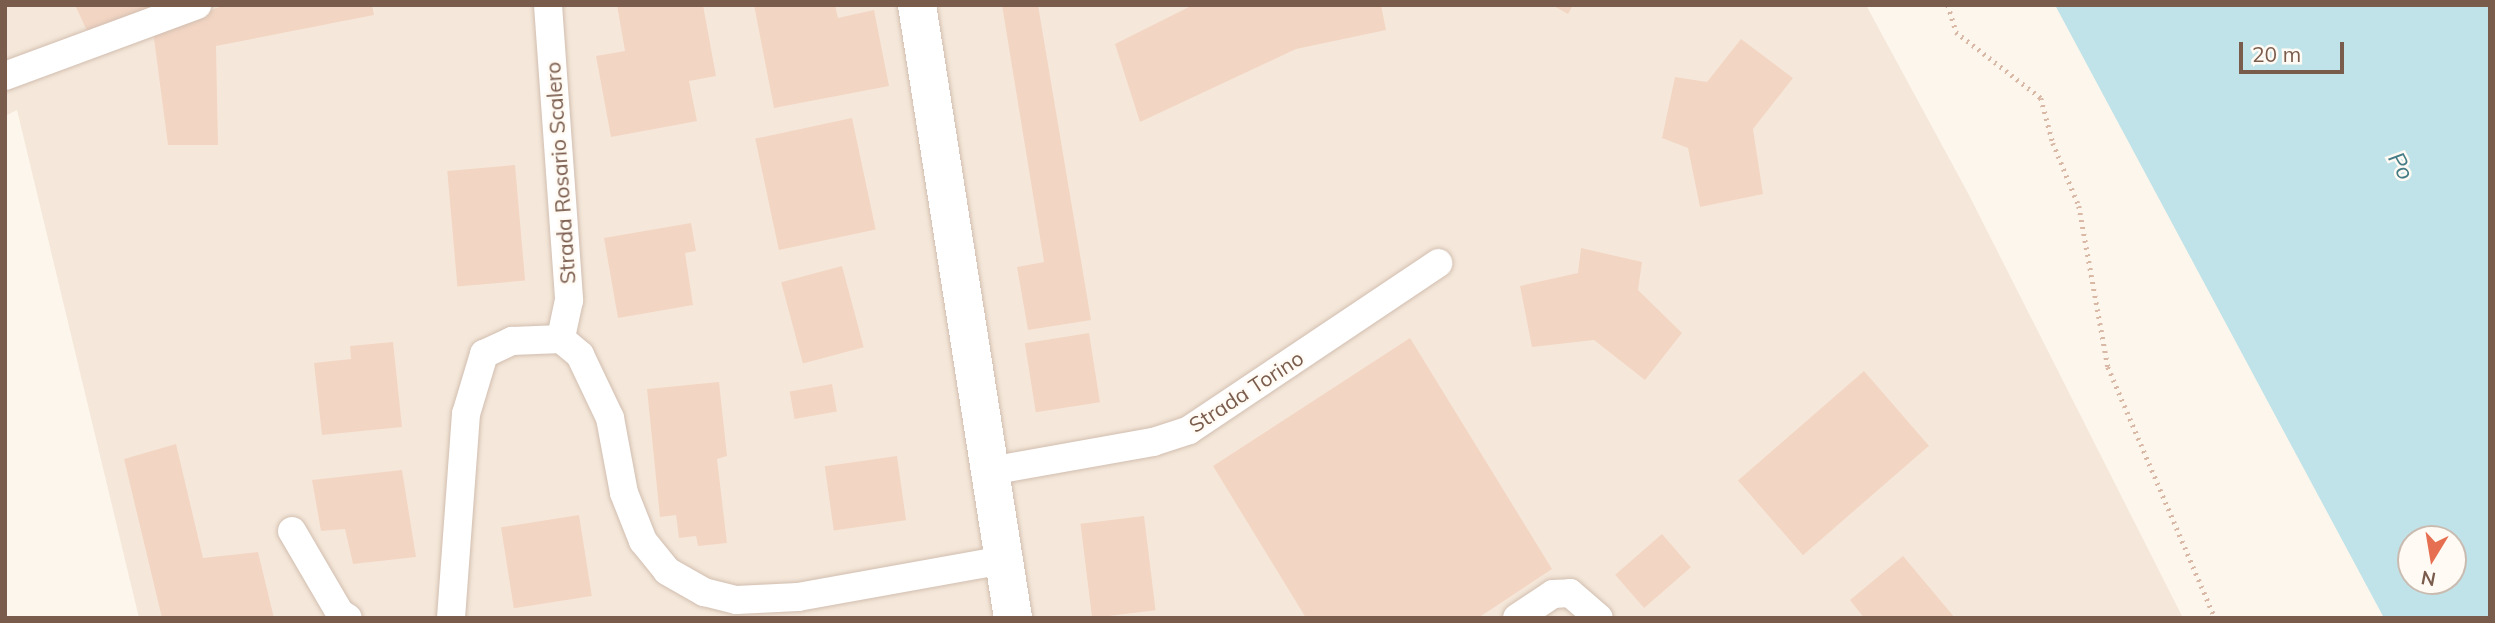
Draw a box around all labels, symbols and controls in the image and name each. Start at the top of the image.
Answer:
scale bar [2243,28,2348,72]
text: 20 m [2252,41,2301,67]
street label: Strada Rosario Scalero [540,61,580,285]
water label: Po [2382,147,2420,185]
street label: Strada Torino [1184,345,1308,437]
north arrow [2397,525,2467,595]
text: N [2419,566,2438,592]

